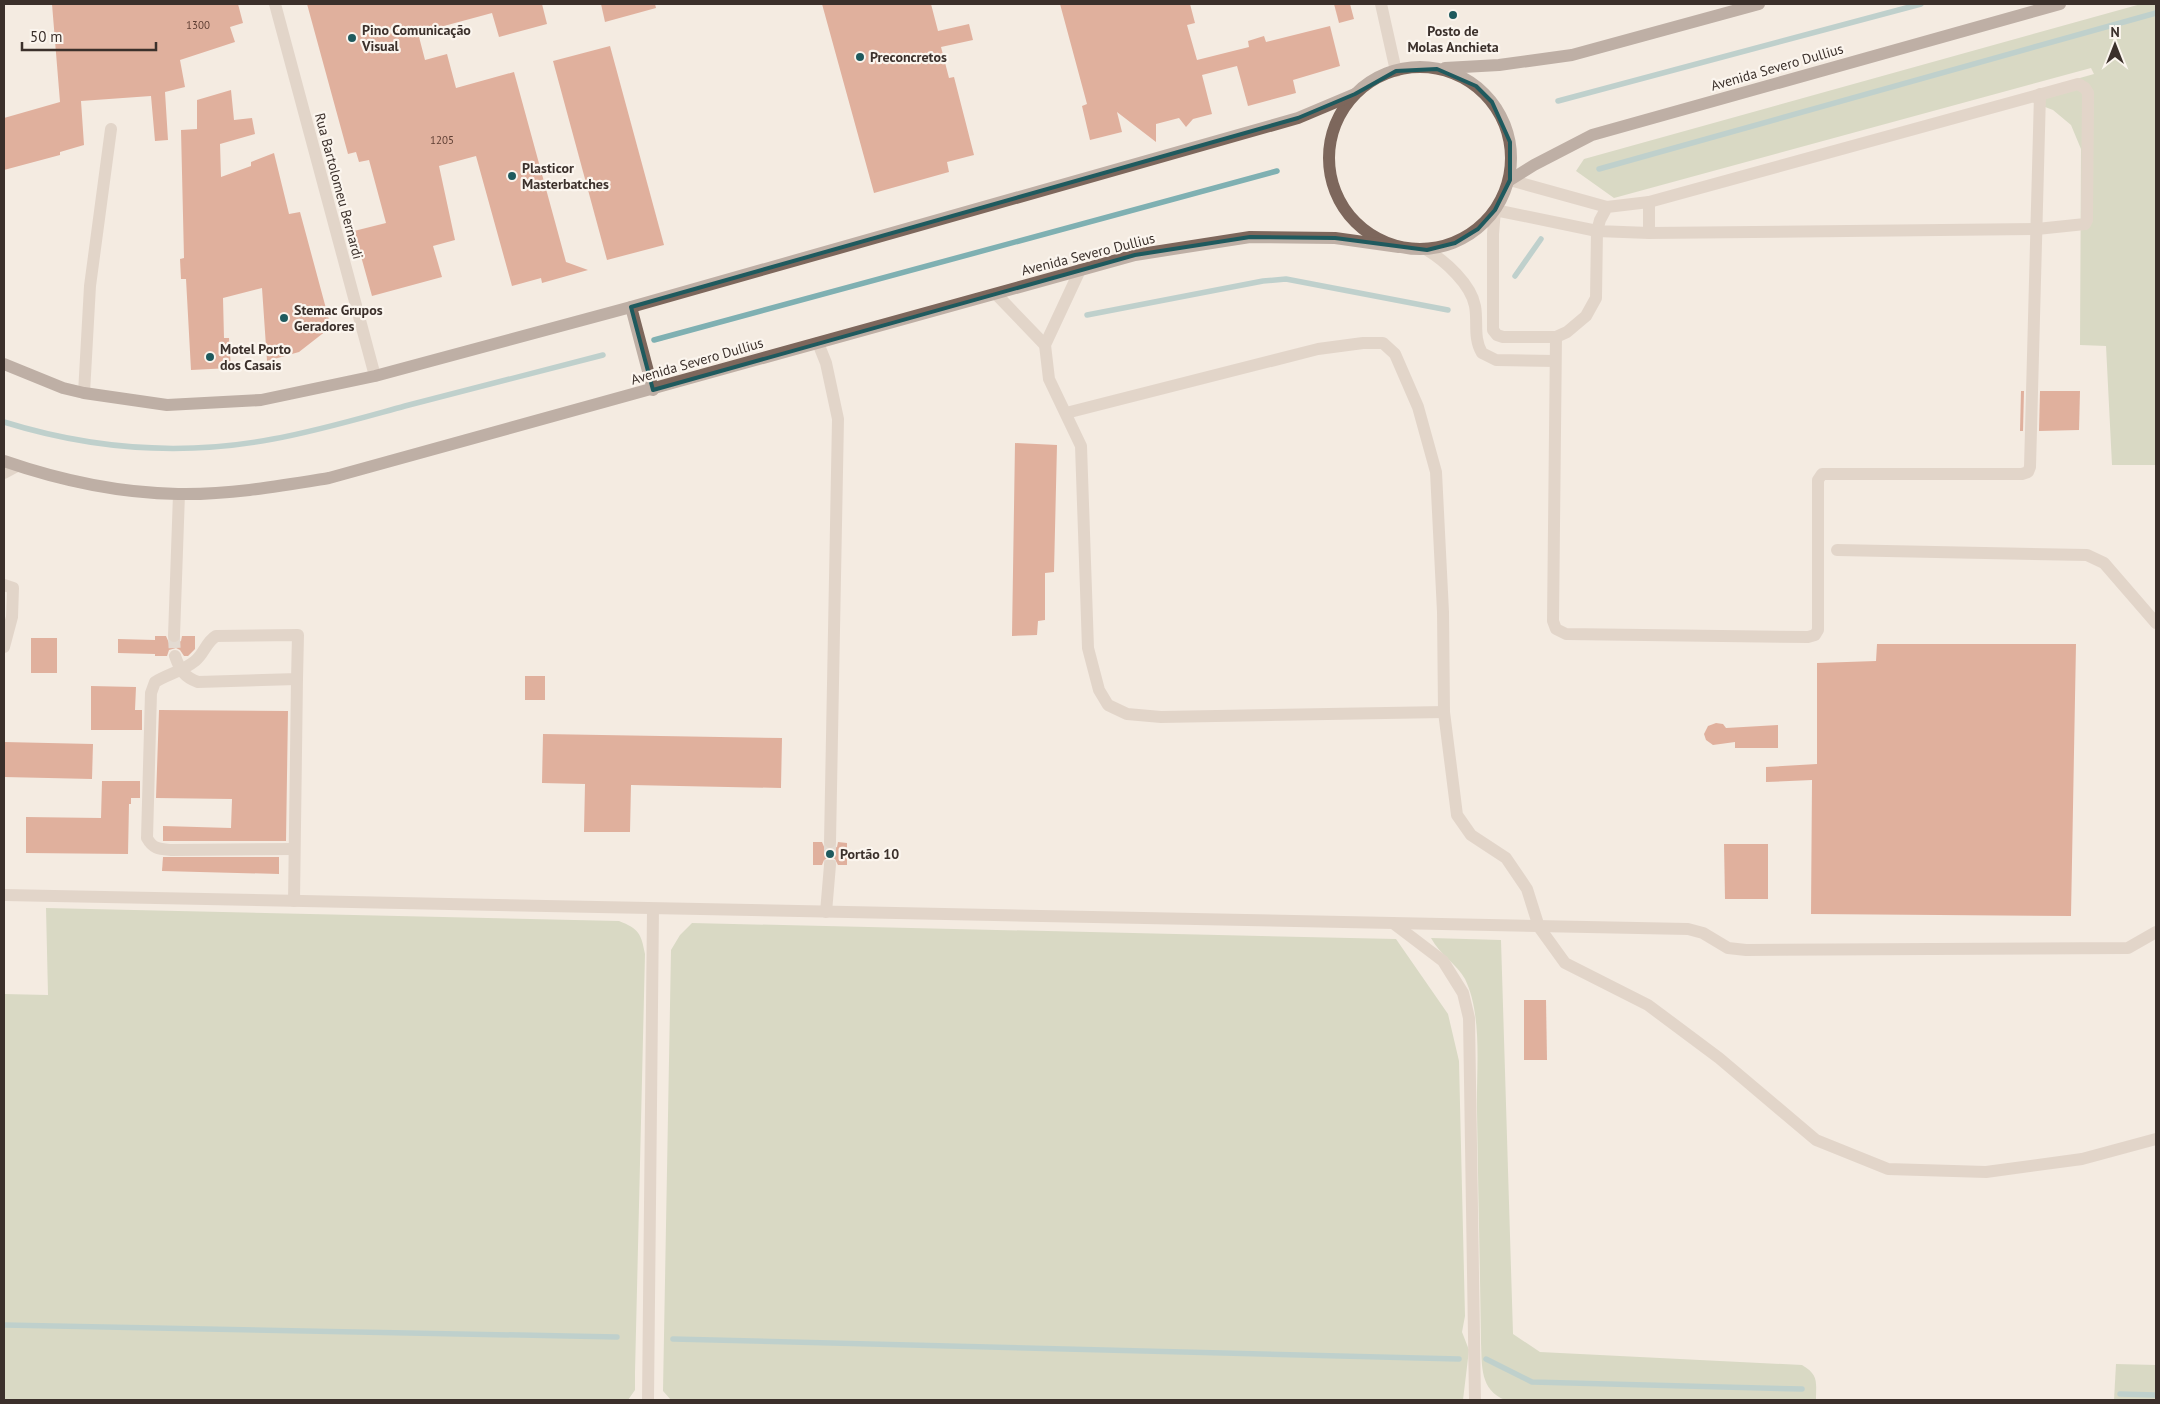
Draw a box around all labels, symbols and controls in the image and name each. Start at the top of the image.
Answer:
marker: Posto de Molas Anchieta [1447,9,1459,21]
house number: 1300 [186,18,210,32]
scale bar [22,20,156,52]
north arrow [2090,20,2140,70]
place label: Pino Comunicação Visual [361,21,471,55]
place label: Posto de Molas Anchieta [1407,22,1499,56]
text: N [2110,23,2120,41]
text: 50 m [30,27,63,46]
marker: Pino Comunicação Visual [346,32,358,44]
street label: Avenida Severo Dullius [1709,39,1845,95]
place label: Preconcretos [870,48,947,66]
marker: Preconcretos [854,51,866,63]
street label: Rua Bartolomeu Bernardi [311,111,367,261]
house number: 1205 [430,133,454,147]
place label: Plasticor Masterbatches [522,159,609,193]
marker: Plasticor Masterbatches [506,170,518,182]
street label: Avenida Severo Dullius [1019,229,1157,279]
place label: Stemac Grupos Geradores [294,301,383,335]
marker: Stemac Grupos Geradores [278,312,290,324]
street label: Avenida Severo Dullius [629,333,765,389]
place label: Motel Porto dos Casais [220,340,291,374]
marker: Motel Porto dos Casais [204,351,216,363]
place label: Portão 10 [840,845,899,863]
marker: Portão 10 [824,848,836,860]

